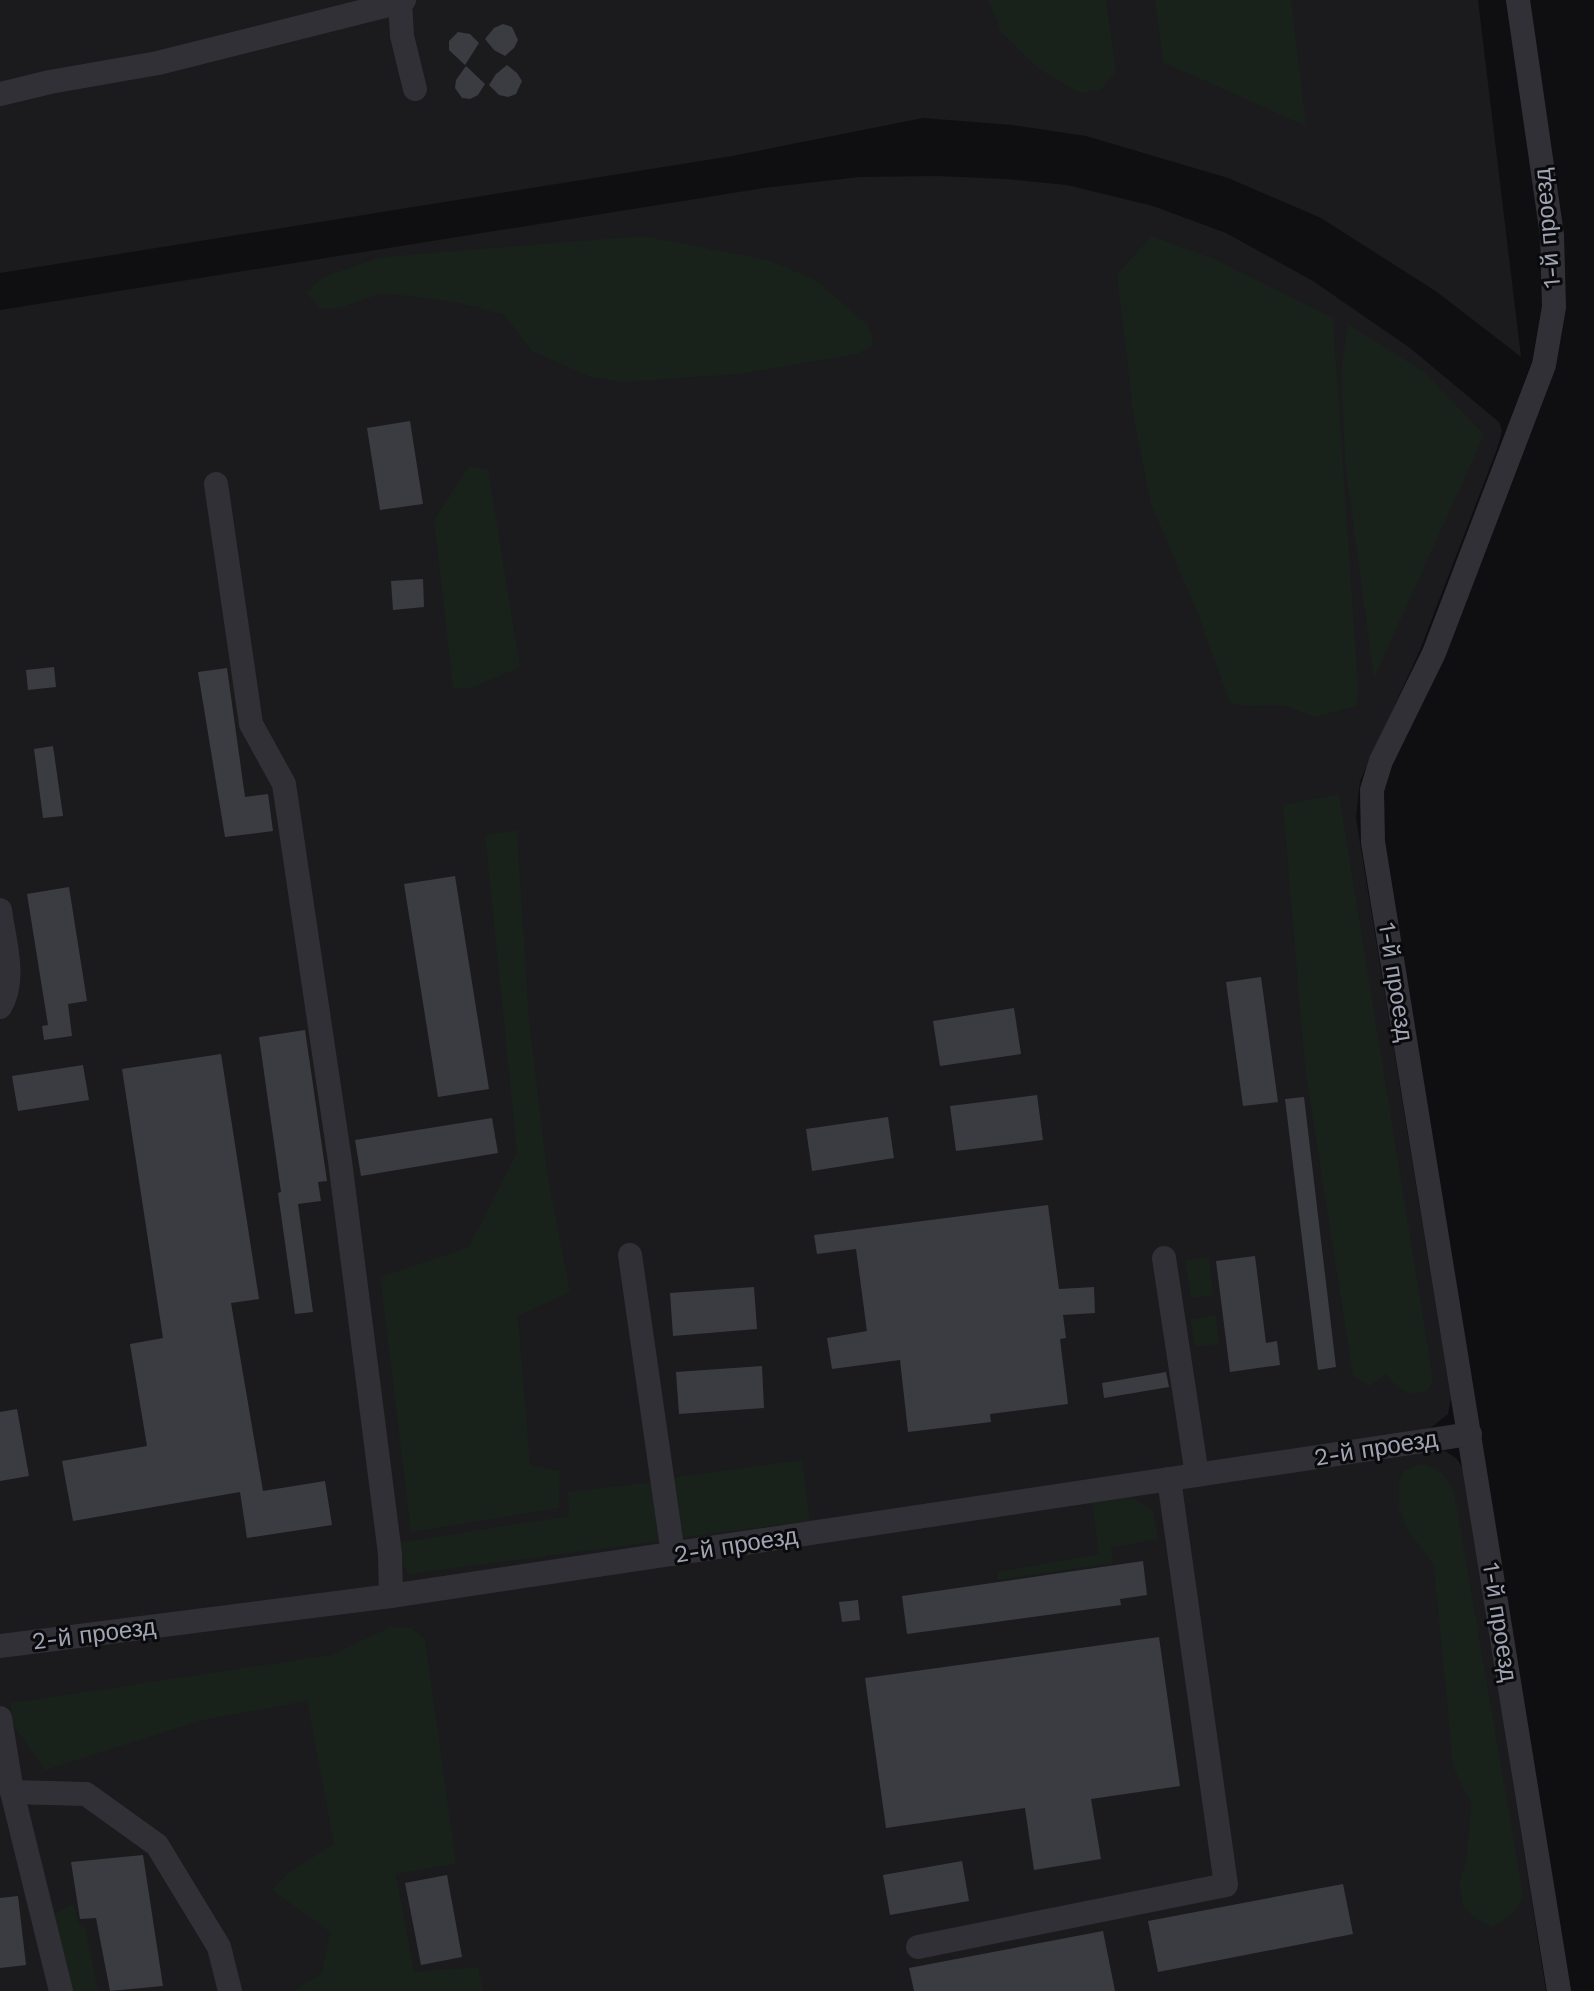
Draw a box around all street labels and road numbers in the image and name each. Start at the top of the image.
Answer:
street label: 1-й проезд [1528,167,1566,289]
street label: 1-й проезд [1373,920,1419,1044]
street label: 2-й проезд [1312,1424,1440,1472]
street label: 2-й проезд [672,1521,800,1569]
street label: 1-й проезд [1477,1560,1523,1684]
street label: 2-й проезд [31,1613,157,1655]

